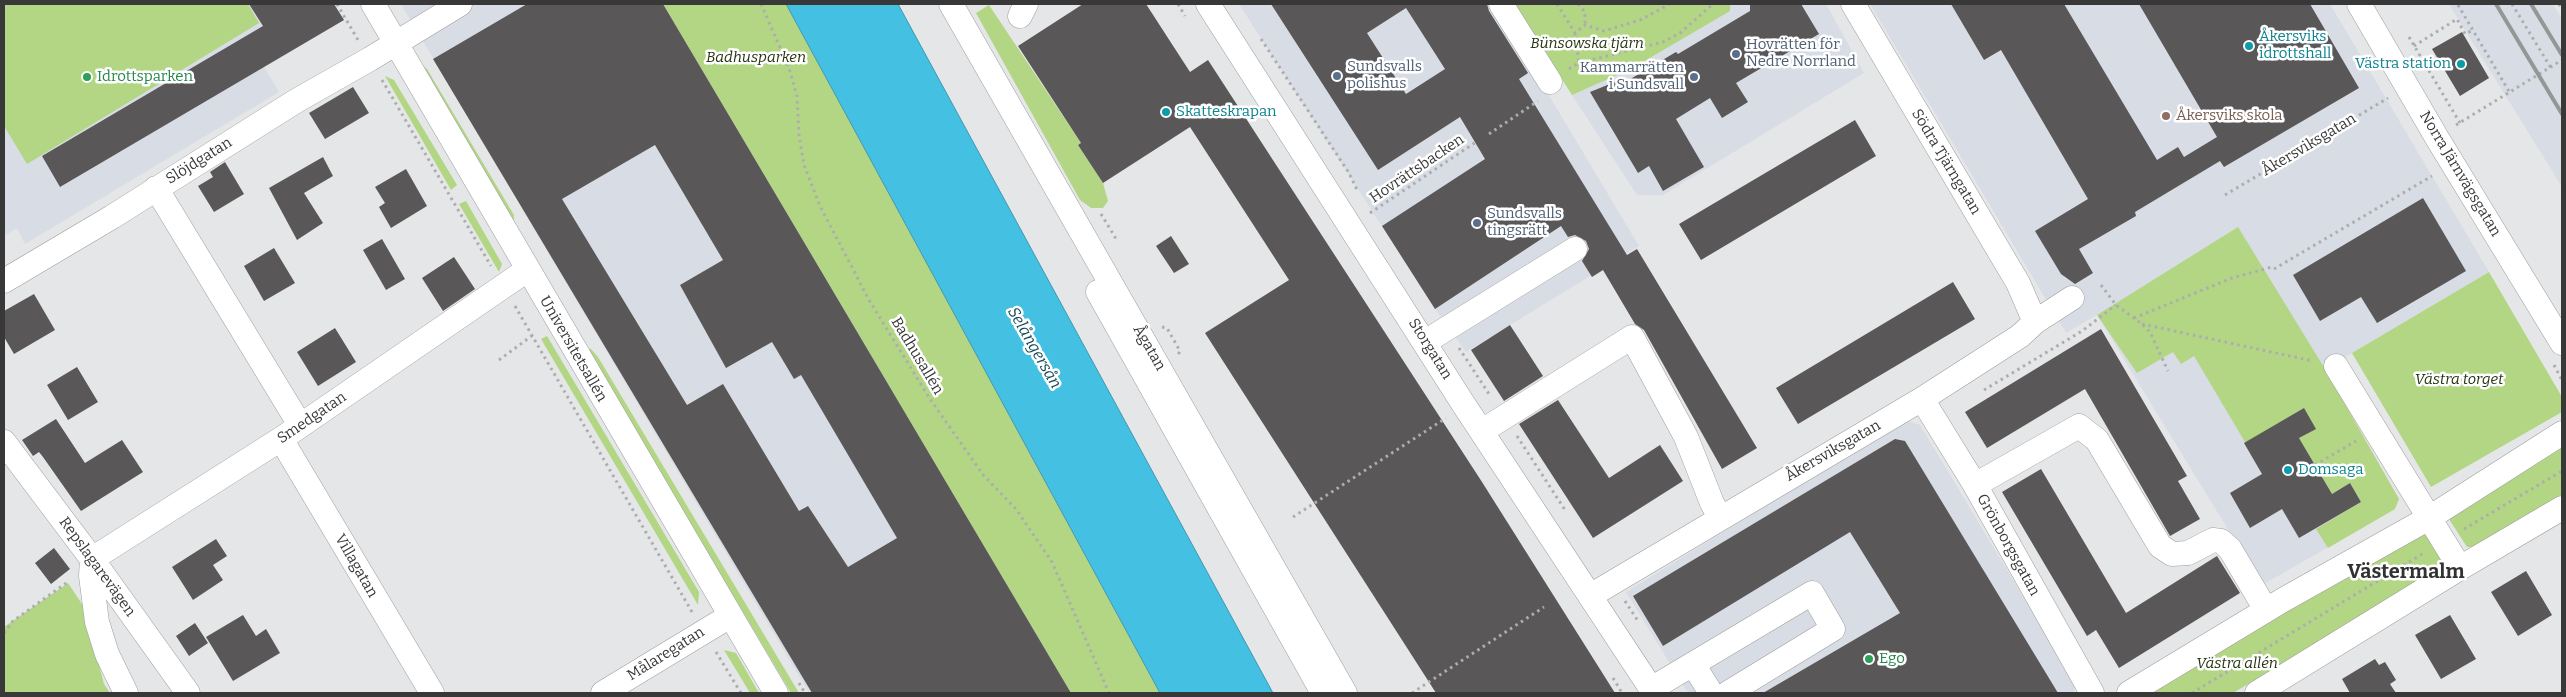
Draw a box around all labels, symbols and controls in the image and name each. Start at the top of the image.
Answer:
place label: Åkersviks idrottshall [2259,28,2331,63]
park label: Bünsowska tjärn [1530,35,1644,53]
place label: Hovrätten för Nedre Norrland [1746,36,1856,71]
marker: Åkersviks idrottshall [2243,40,2255,52]
marker: Hovrätten för Nedre Norrland [1730,48,1742,60]
park label: Badhusparken [706,49,806,67]
place label: Västra station [2355,55,2451,73]
place label: Sundsvalls polishus [1347,58,1422,93]
marker: Västra station [2455,58,2467,70]
place label: Kammarrätten i Sundsvall [1580,59,1684,94]
place label: Idrottsparken [97,68,193,86]
marker: Sundsvalls polishus [1331,70,1343,82]
marker: Idrottsparken [81,71,93,83]
marker: Kammarrätten i Sundsvall [1688,71,1700,83]
place label: Skatteskrapan [1176,103,1277,121]
marker: Skatteskrapan [1160,106,1172,118]
street label: Södra Tjärngatan [1907,106,1985,218]
place label: Åkersviks skola [2176,107,2283,125]
street label: Norra Järnvägsgatan [2415,108,2505,240]
marker: Åkersviks skola [2160,110,2172,122]
street label: Åkersviksgatan [2259,110,2359,180]
street label: Hovrättsbacken [1366,131,1468,207]
street label: Slöjdgatan [163,134,235,188]
place label: Sundsvalls tingsrätt [1487,205,1562,240]
marker: Sundsvalls tingsrätt [1471,217,1483,229]
street label: Universitetsallén [535,293,611,405]
water label: Selångersån [1003,304,1065,392]
street label: Badhusallén [887,314,947,398]
street label: Storgatan [1404,315,1456,383]
street label: Ågatan [1129,322,1169,374]
park label: Västra torget [2415,371,2503,389]
street label: Smedgatan [274,388,350,448]
street label: Åkersviksgatan [1782,416,1884,486]
place label: Domsaga [2298,461,2363,479]
marker: Domsaga [2282,464,2294,476]
street label: Grönborgsgatan [1973,491,2043,599]
street label: Repslagarevägen [55,514,139,620]
street label: Villagatan [331,531,381,601]
district label: Västermalm [2347,560,2465,584]
street label: Målaregatan [624,623,708,685]
place label: Ego [1879,650,1905,668]
marker: Ego [1863,653,1875,665]
park label: Västra allén [2196,655,2278,673]

